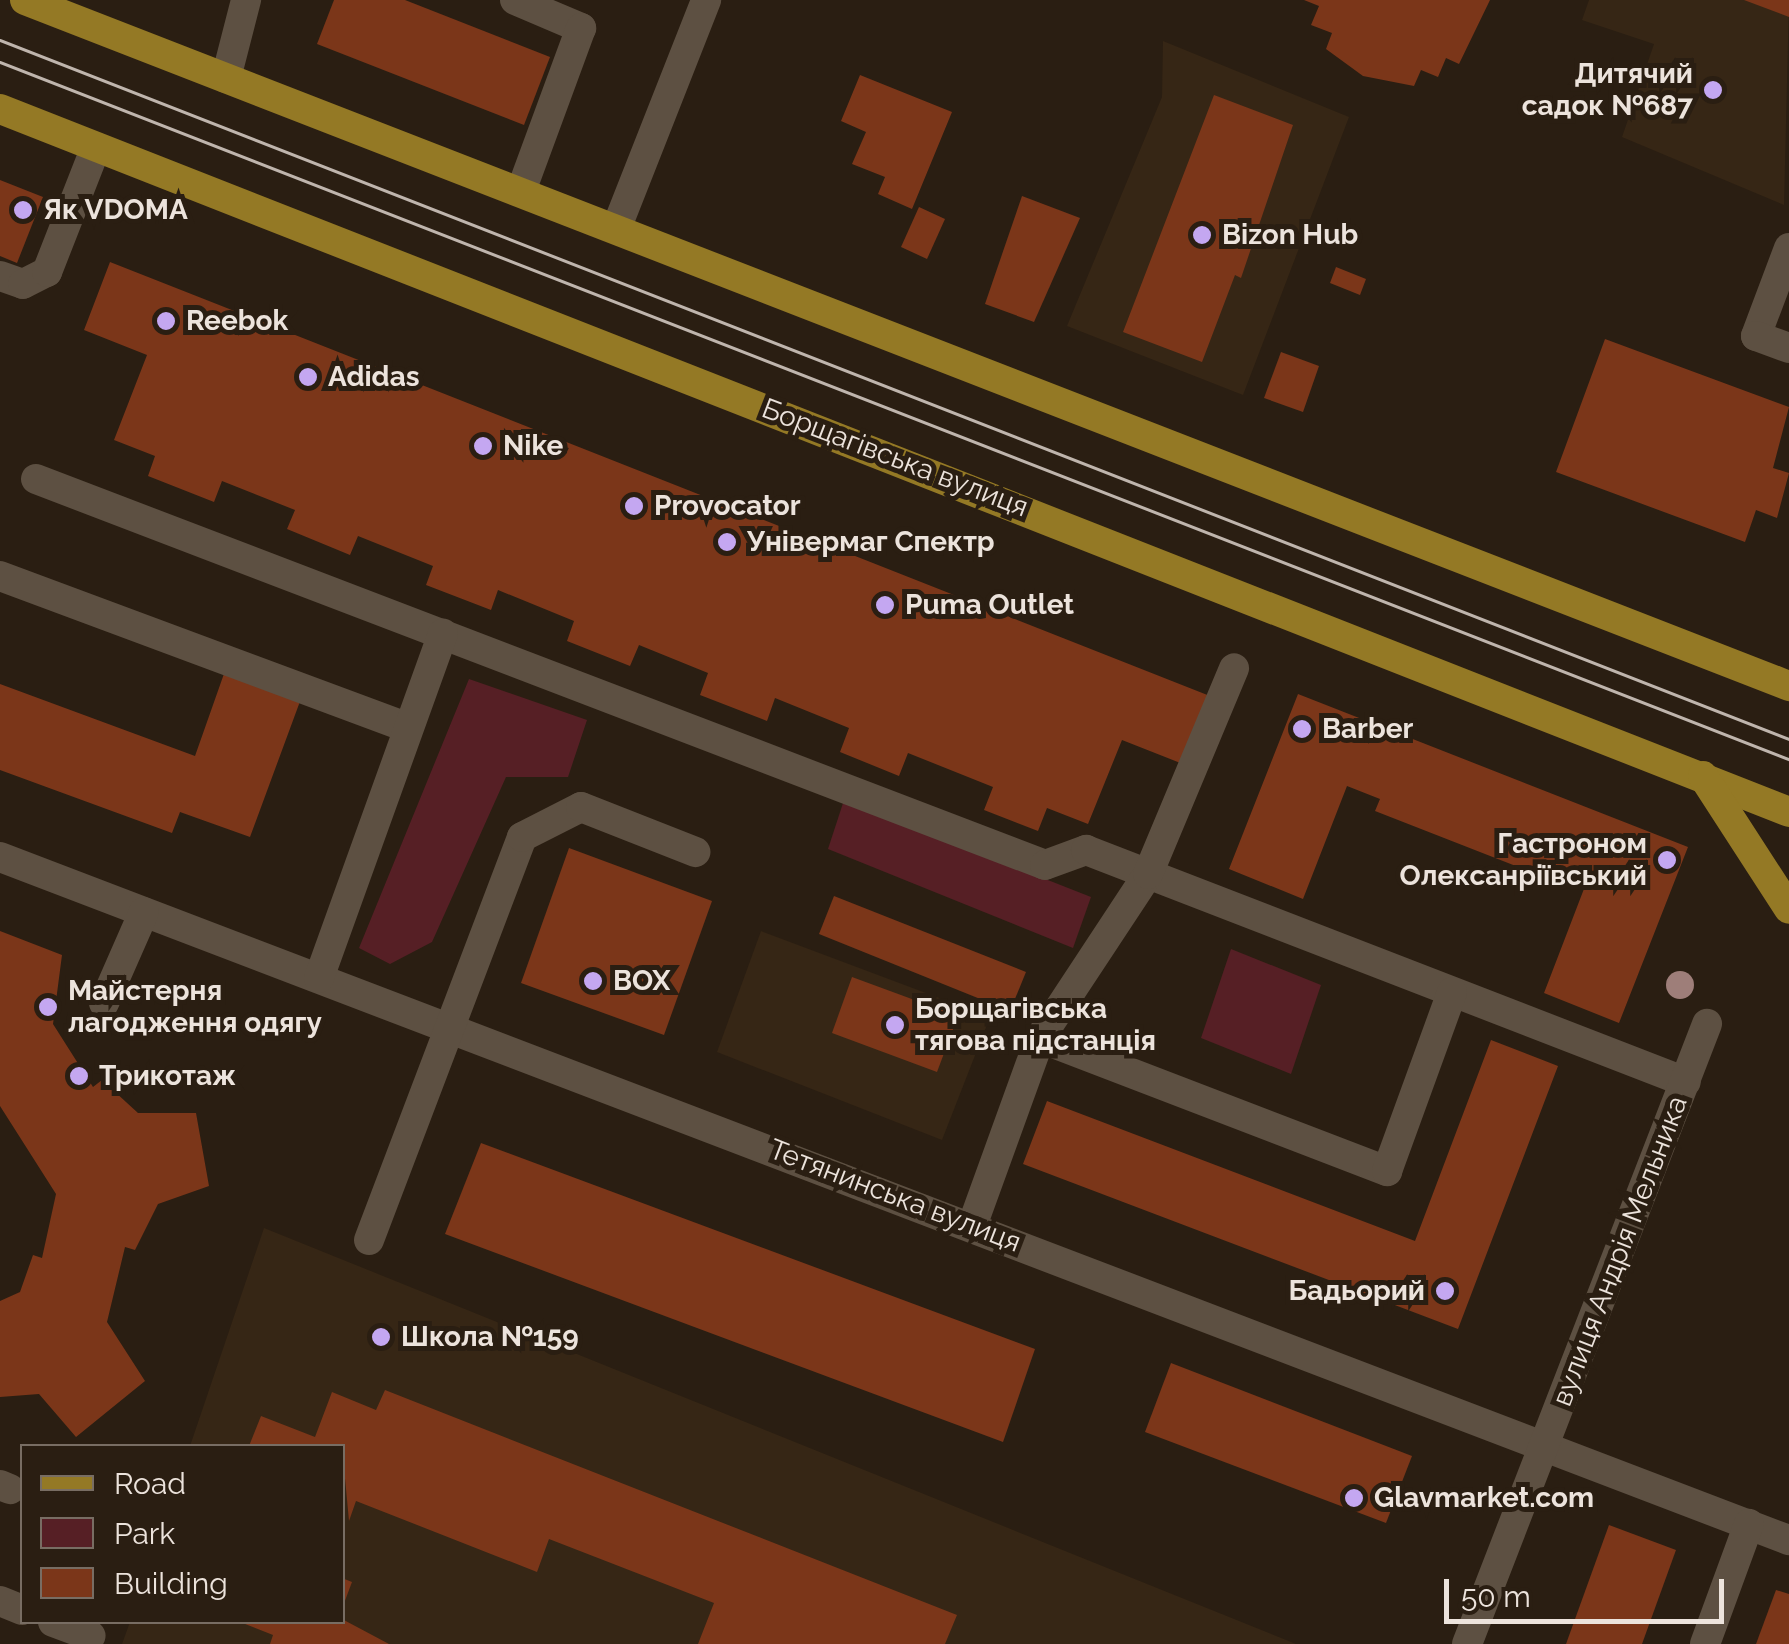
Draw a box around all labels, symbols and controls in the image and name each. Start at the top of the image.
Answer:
place label: Дитячий садок №687 [1522,57,1693,123]
marker: Дитячий садок №687 [1702,79,1724,101]
place label: Як VDOMA [43,193,188,227]
marker: Як VDOMA [12,199,34,221]
place label: Bizon Hub [1222,218,1358,252]
marker: Bizon Hub [1191,224,1213,246]
place label: Reebok [186,304,288,338]
marker: Reebok [155,310,177,332]
place label: Adidas [328,360,420,394]
marker: Adidas [297,366,319,388]
street label: Борщагівська вулиця [757,392,1033,524]
place label: Nike [503,429,563,463]
marker: Nike [472,435,494,457]
place label: Provocator [654,489,801,523]
marker: Provocator [623,495,645,517]
place label: Універмаг Спектр [747,525,995,559]
marker: Універмаг Спектр [716,531,738,553]
place label: Puma Outlet [905,588,1074,622]
marker: Puma Outlet [874,594,896,616]
place label: Barber [1322,712,1413,746]
marker: Barber [1291,718,1313,740]
place label: Гастроном Олексанріївський [1400,827,1647,893]
marker: Гастроном Олексанріївський [1656,849,1678,871]
place label: BOX [613,964,670,998]
marker: BOX [582,970,604,992]
place label: Майстерня лагодження одягу [68,974,322,1040]
place label: Борщагівська тягова підстанція [915,992,1156,1058]
marker: Майстерня лагодження одягу [37,996,59,1018]
marker: Борщагівська тягова підстанція [884,1014,906,1036]
place label: Трикотаж [99,1059,236,1093]
marker: Трикотаж [68,1065,90,1087]
street label: вулиця Андрія Мельника [1545,1091,1695,1411]
street label: Тетянинська вулиця [765,1133,1025,1259]
place label: Бадьорий [1289,1274,1425,1308]
marker: Бадьорий [1434,1280,1456,1302]
place label: Школа №159 [401,1320,579,1354]
marker: Школа №159 [370,1326,392,1348]
legend [20,1444,345,1624]
text: Road [114,1466,186,1501]
place label: Glavmarket.com [1374,1481,1594,1515]
marker: Glavmarket.com [1343,1487,1365,1509]
text: Park [114,1516,175,1551]
scale bar [1449,1559,1729,1621]
text: Building [114,1566,228,1601]
text: 50 m [1461,1579,1531,1614]

